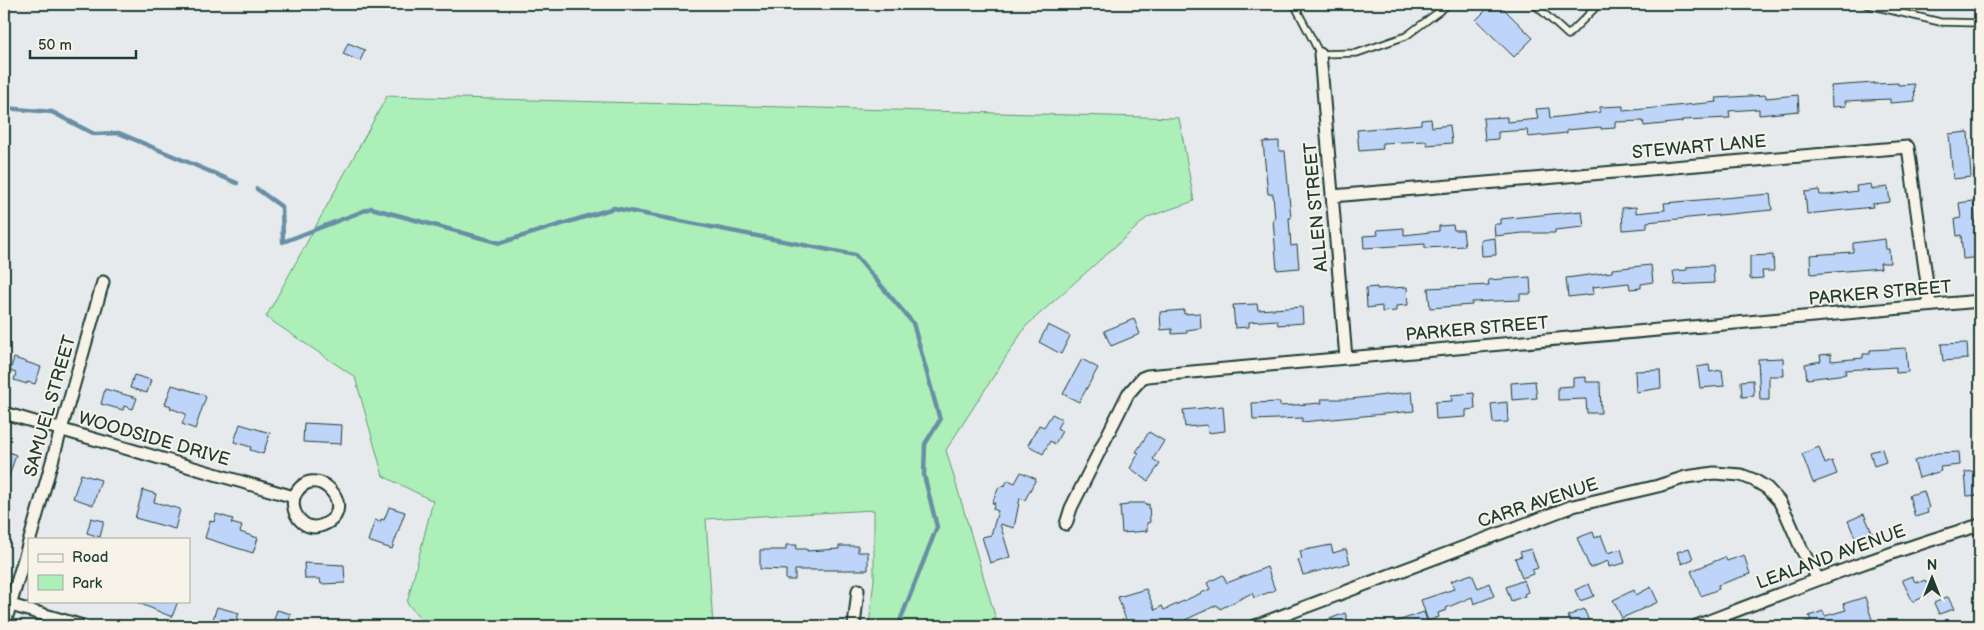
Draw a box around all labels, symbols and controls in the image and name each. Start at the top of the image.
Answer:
scale bar [30,28,136,60]
text: 50 m [38,36,72,55]
street label: STEWART LANE [1631,131,1767,163]
street label: ALLEN STREET [1300,141,1332,273]
street label: PARKER STREET [1808,276,1953,310]
street label: PARKER STREET [1405,312,1550,346]
street label: SAMUEL STREET [20,333,80,479]
street label: WOODSIDE DRIVE [76,407,232,471]
street label: CARR AVENUE [1475,474,1601,532]
street label: LEALAND AVENUE [1754,520,1909,594]
legend [28,538,190,602]
text: Road [72,548,108,567]
north arrow [1906,552,1956,602]
text: N [1927,557,1937,574]
text: Park [72,574,103,593]

